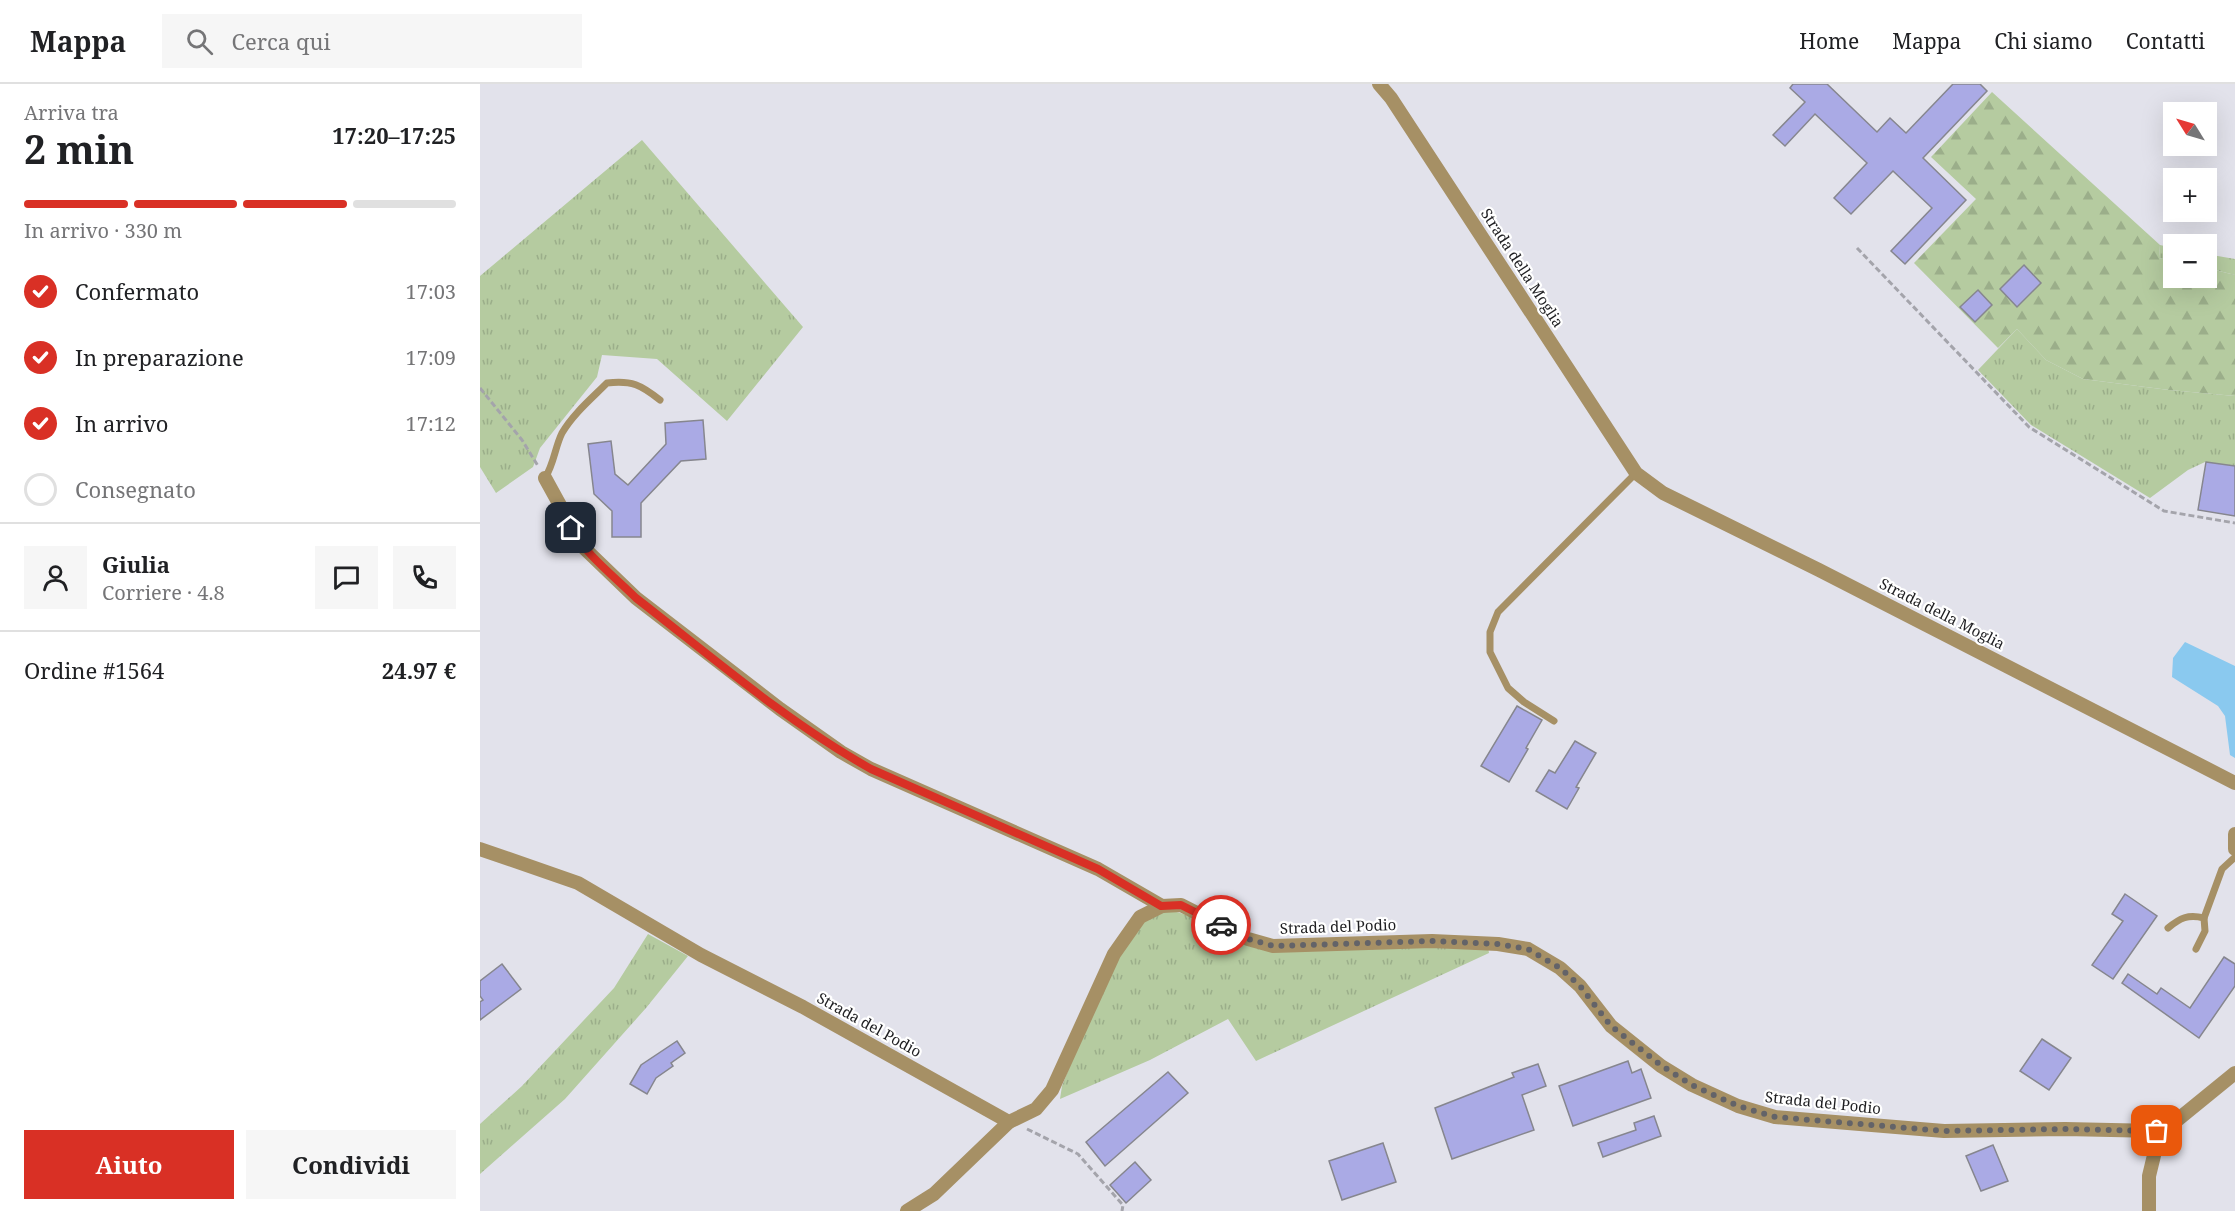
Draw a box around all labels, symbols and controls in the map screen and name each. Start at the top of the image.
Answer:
search box [162,14,582,68]
text: Mappa [30,22,126,60]
icon: search [183,25,216,58]
text: Cerca qui [231,26,330,56]
text: Home [1799,27,1859,55]
text: Mappa [1892,27,1961,55]
text: Chi siamo [1994,27,2093,55]
text: Contatti [2126,27,2205,55]
text: Arriva tra [24,99,119,126]
north arrow [2163,102,2217,156]
map controls [2163,102,2217,288]
text: 17:20–17:25 [332,120,456,150]
text: 2 min [24,122,134,175]
button: + [2163,168,2217,222]
street label: Strada della Moglia [1477,204,1569,331]
text: In arrivo · 330 m [24,217,182,244]
button: − [2163,234,2217,288]
icon: check [24,275,57,308]
text: Confermato [75,276,199,306]
text: 17:03 [406,278,456,305]
icon: check [24,341,57,374]
text: In preparazione [75,342,244,372]
text: 17:09 [406,344,456,371]
icon: check [24,407,57,440]
text: In arrivo [75,408,169,438]
text: 17:12 [406,410,456,437]
text: Consegnato [75,474,196,504]
pin [545,502,596,553]
icon: home [554,511,587,544]
button: person [24,546,87,609]
button: chat [315,546,378,609]
button: phone [393,546,456,609]
text: Giulia [102,549,170,579]
street label: Strada della Moglia [1877,573,2008,653]
text: Corriere · 4.8 [102,579,225,606]
text: Ordine #1564 [24,655,164,685]
text: 24.97 € [382,655,456,685]
courier [1191,895,1251,955]
icon: car [1205,909,1238,942]
street label: Strada del Podio [1279,914,1396,938]
street label: Strada del Podio [814,987,925,1061]
street label: Strada del Podio [1764,1086,1882,1118]
pin [2131,1105,2182,1156]
icon: bag [2140,1114,2173,1147]
button: Aiuto [24,1130,234,1199]
button: Condividi [246,1130,456,1199]

